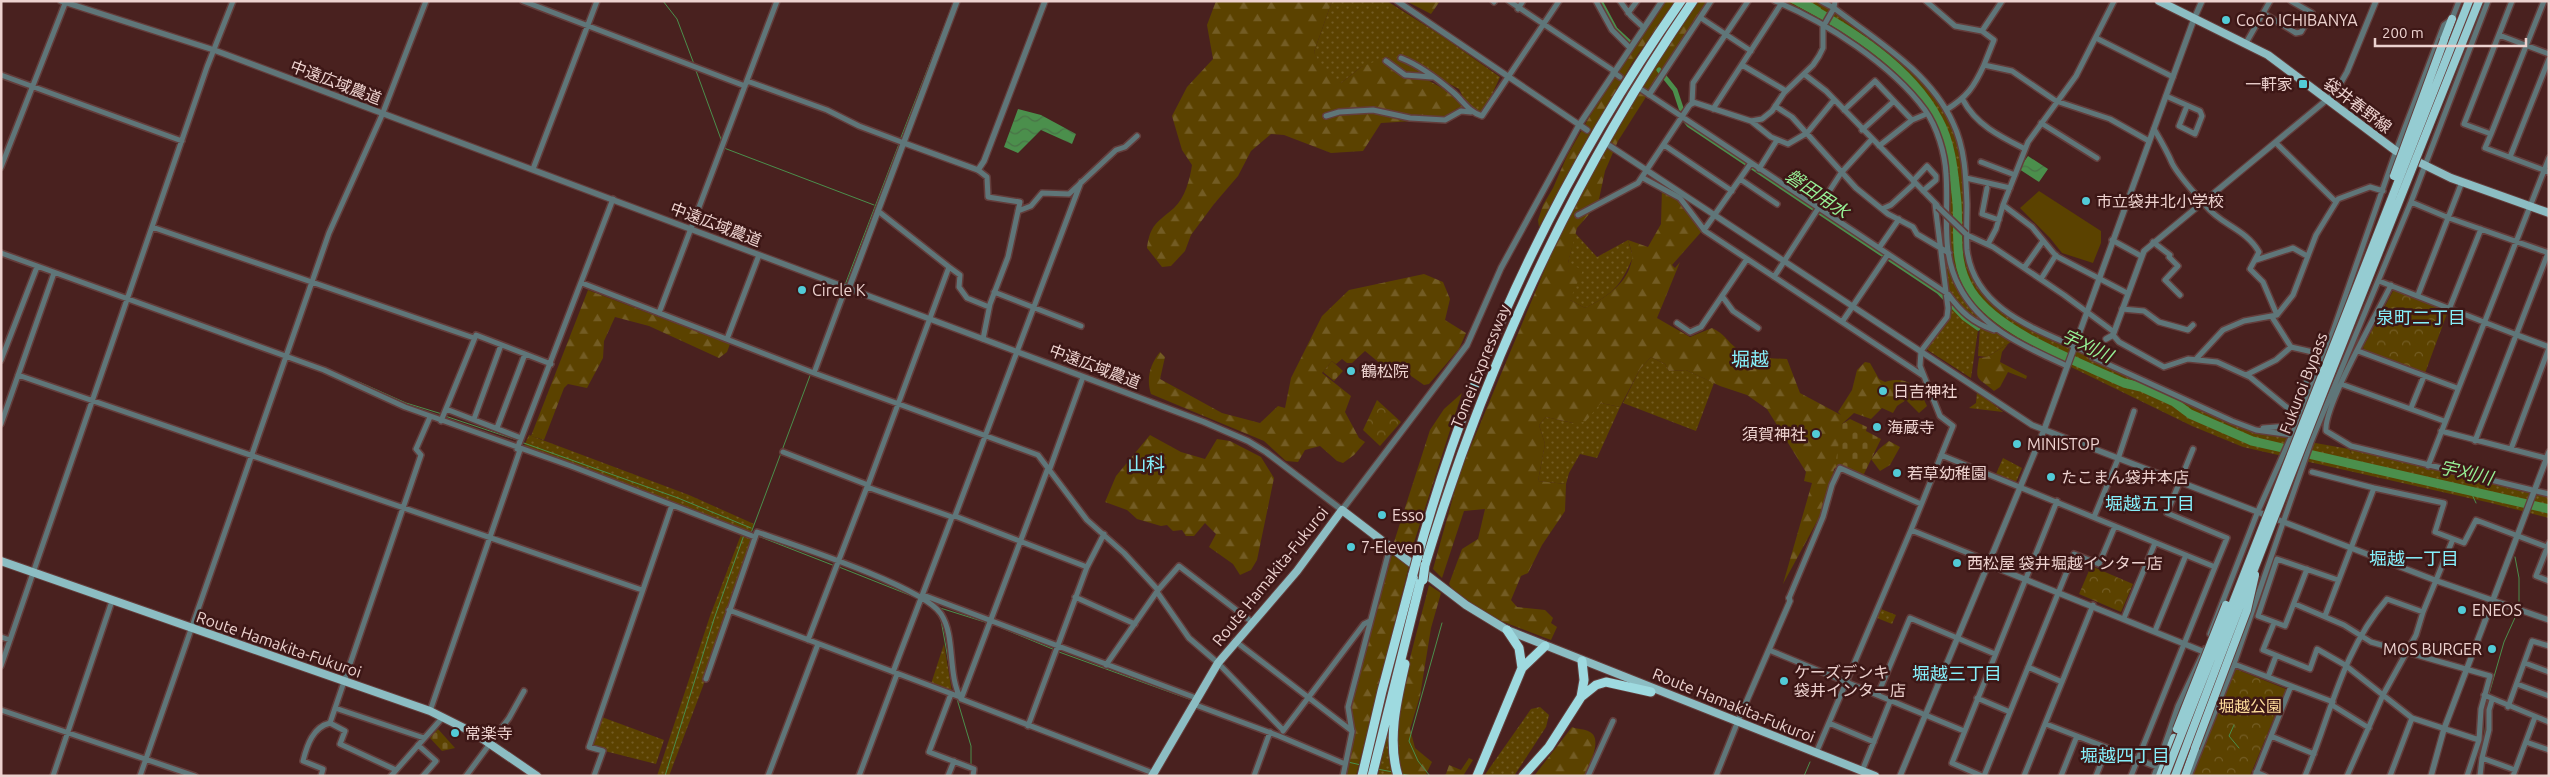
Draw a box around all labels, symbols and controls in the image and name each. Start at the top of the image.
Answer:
place label: CoCo ICHIBANYA [2236,11,2358,29]
marker: CoCo ICHIBANYA [2220,14,2232,26]
scale bar [2375,15,2526,47]
text: 200 m [2382,24,2424,41]
street label: 中遠広域農道 [288,56,384,108]
street label: 袋井春野線 [2321,74,2395,136]
place label: 一軒家 [2245,75,2293,93]
marker: 一軒家 [2297,78,2309,90]
water label: 磐田用水 [1782,165,1855,223]
place label: 市立袋井北小学校 [2096,192,2224,210]
marker: 市立袋井北小学校 [2080,195,2092,207]
street label: 中遠広域農道 [668,198,764,250]
place label: Circle K [812,281,866,299]
marker: Circle K [796,284,808,296]
street label: Tomei Expressway [1447,301,1513,430]
district label: 泉町二丁目 [2376,307,2466,327]
water label: 宇刈川 [2059,325,2118,366]
street label: Fukuroi Bypass [2275,330,2331,436]
street label: 中遠広域農道 [1047,340,1143,392]
district label: 堀越 [1731,348,1769,370]
place label: 鶴松院 [1361,362,1409,380]
marker: 鶴松院 [1345,365,1357,377]
place label: 日吉神社 [1893,382,1957,400]
marker: 日吉神社 [1877,385,1889,397]
place label: 海蔵寺 [1887,418,1935,436]
marker: 海蔵寺 [1871,421,1883,433]
place label: 須賀神社 [1742,425,1806,443]
marker: 須賀神社 [1810,428,1822,440]
place label: MINISTOP [2027,435,2099,453]
marker: MINISTOP [2011,438,2023,450]
district label: 山科 [1127,453,1165,475]
water label: 宇刈川 [2438,456,2497,488]
place label: 若草幼稚園 [1907,464,1987,482]
marker: 若草幼稚園 [1891,467,1903,479]
place label: たこまん袋井本店 [2061,468,2189,486]
marker: たこまん袋井本店 [2045,471,2057,483]
district label: 堀越五丁目 [2105,493,2195,513]
street label: Route Hamakita-Fukuroi [1208,503,1332,649]
place label: Esso [1392,506,1424,524]
marker: Esso [1376,509,1388,521]
place label: 7-Eleven [1361,538,1422,556]
marker: 7-Eleven [1345,541,1357,553]
district label: 堀越一丁目 [2369,548,2459,568]
place label: 西松屋 袋井堀越インター店 [1967,554,2163,572]
marker: 西松屋 袋井堀越インター店 [1951,557,1963,569]
place label: ENEOS [2472,601,2522,619]
marker: ENEOS [2456,604,2468,616]
street label: Route Hamakita-Fukuroi [194,607,364,681]
place label: MOS BURGER [2383,640,2482,658]
marker: MOS BURGER [2486,643,2498,655]
place label: ケーズデンキ 袋井インター店 [1794,663,1906,699]
district label: 堀越三丁目 [1912,663,2002,683]
street label: Route Hamakita-Fukuroi [1650,664,1818,746]
marker: ケーズデンキ 袋井インター店 [1778,675,1790,687]
park label: 堀越公園 [2218,697,2282,715]
place label: 常楽寺 [465,724,513,742]
marker: 常楽寺 [449,727,461,739]
district label: 堀越四丁目 [2080,745,2170,765]

